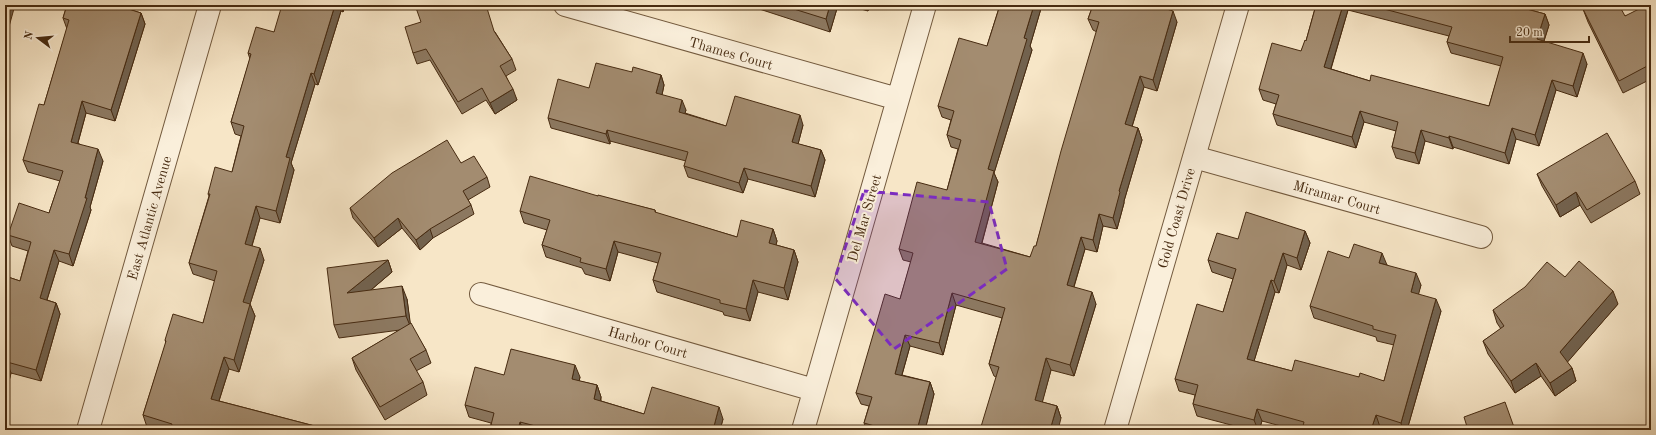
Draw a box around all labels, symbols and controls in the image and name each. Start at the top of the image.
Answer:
north arrow [18,18,58,58]
scale bar [1510,18,1589,44]
text: 20 m [1516,27,1543,39]
text: N [23,30,36,41]
street label: Thames Court [687,35,774,73]
street label: East Atlantic Avenue [126,155,174,282]
street label: Gold Coast Drive [1156,166,1198,270]
street label: Del Mar Street [846,173,884,264]
street label: Miramar Court [1291,179,1382,217]
street label: Harbor Court [606,325,689,361]

